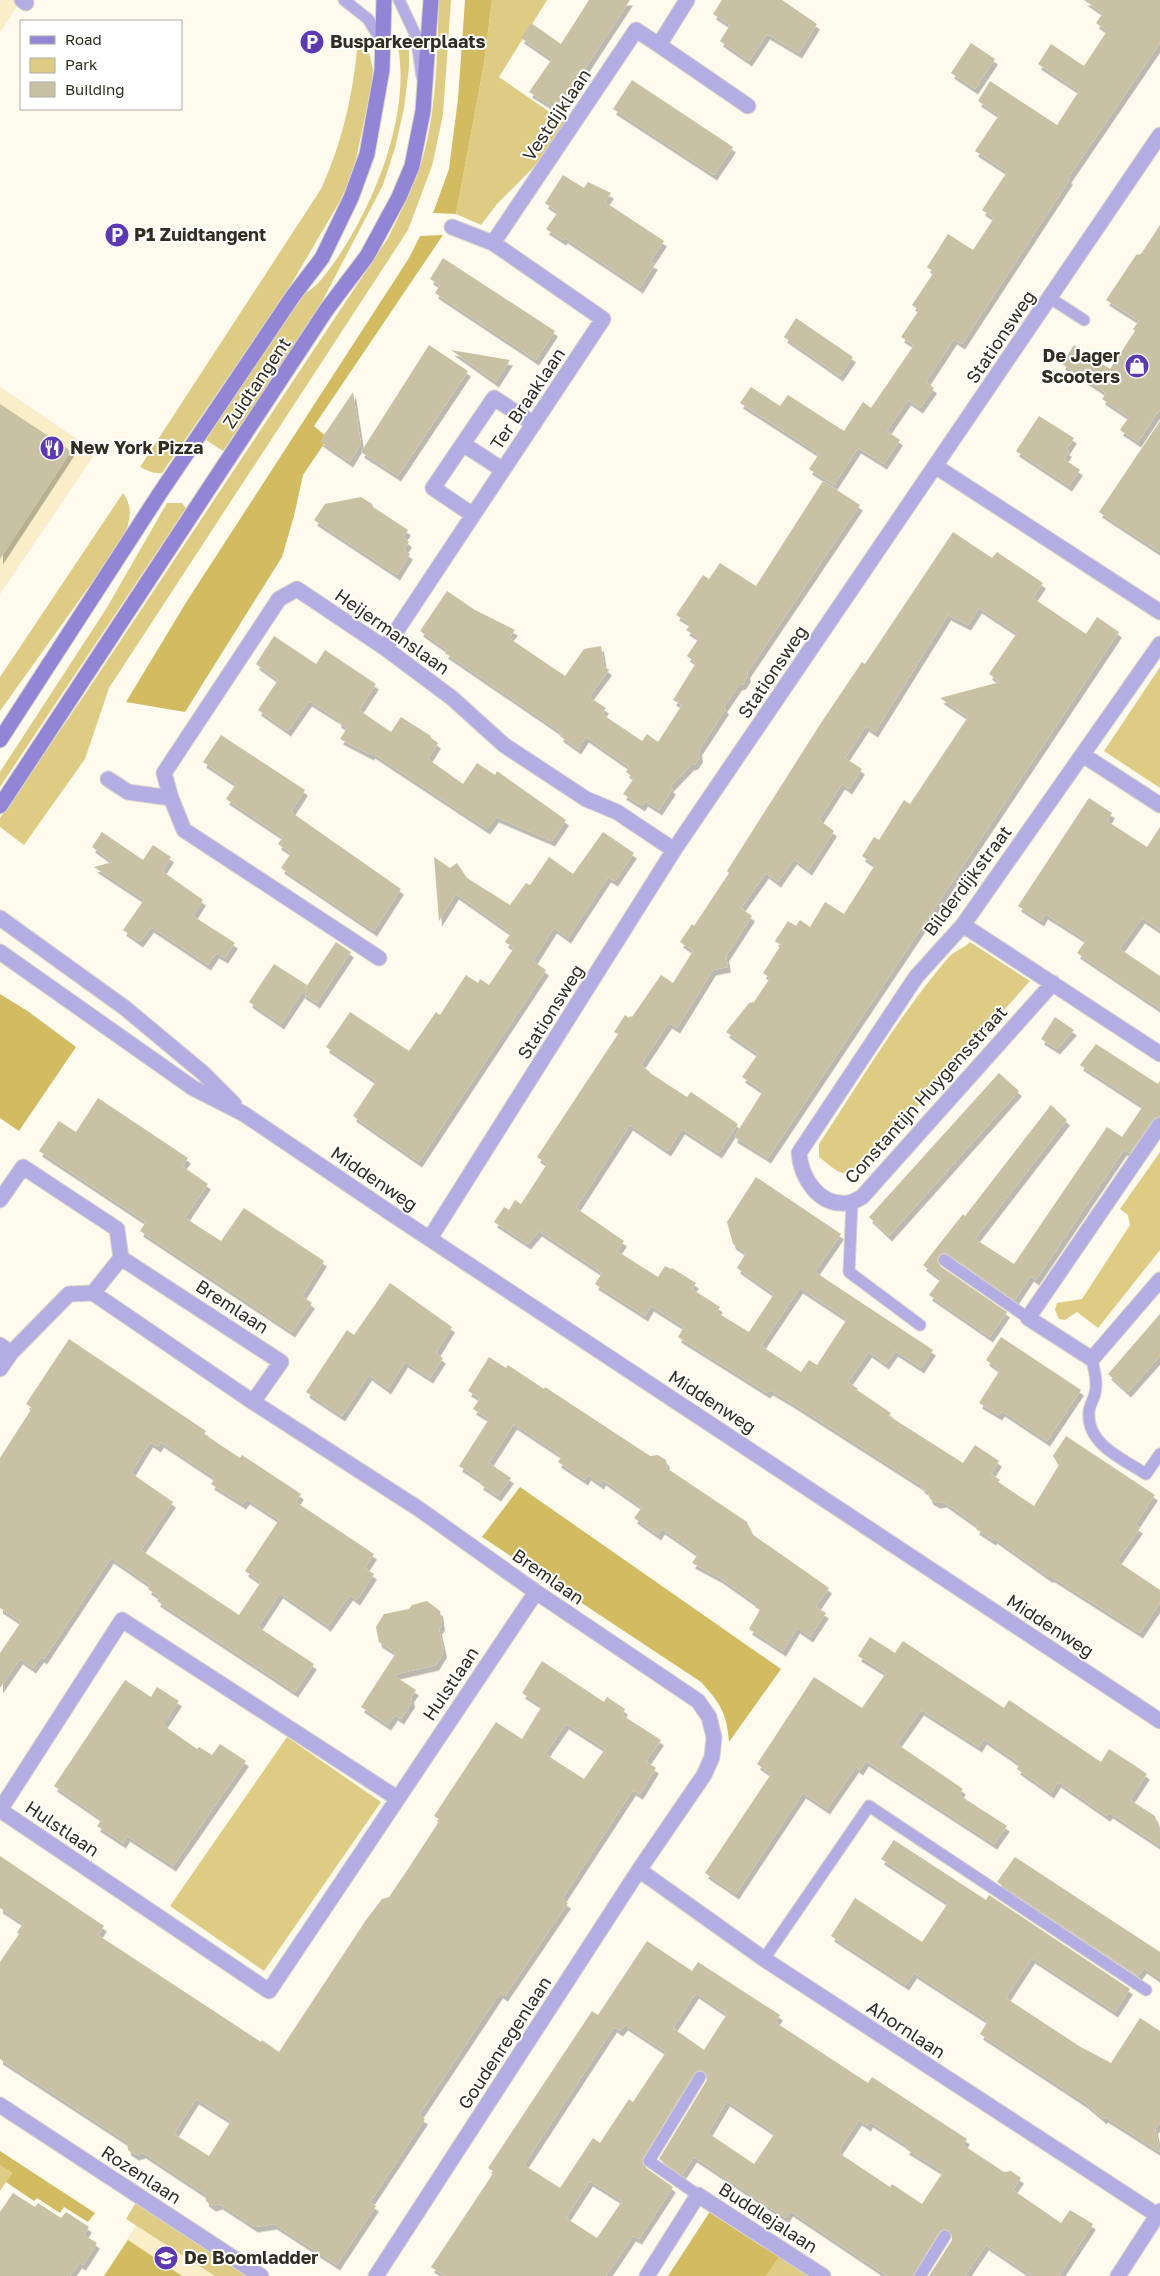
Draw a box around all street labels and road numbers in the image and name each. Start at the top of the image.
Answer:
street label: Vestdijklaan [517,64,595,165]
street label: Stationsweg [961,286,1039,387]
street label: Zuidtangent [218,333,295,432]
street label: Ter Braaklaan [485,343,569,454]
street label: Heijermanslaan [331,583,454,679]
street label: Stationsweg [733,621,811,722]
street label: Bilderdijkstraat [918,821,1016,940]
street label: Stationsweg [512,960,588,1063]
street label: Constantijn Huygensstraat [840,1001,1011,1188]
street label: Middenweg [327,1141,422,1215]
street label: Bremlaan [192,1274,273,1338]
street label: Middenweg [665,1365,760,1438]
street label: Bremlaan [508,1544,589,1609]
street label: Middenweg [1003,1589,1098,1662]
street label: Hulstlaan [417,1642,483,1725]
street label: Hulstlaan [21,1795,104,1861]
street label: Goudenregenlaan [453,1972,555,2113]
street label: Ahornlaan [863,1996,950,2063]
street label: Rozenlaan [98,2140,186,2208]
street label: Buddlejalaan [715,2177,822,2257]

